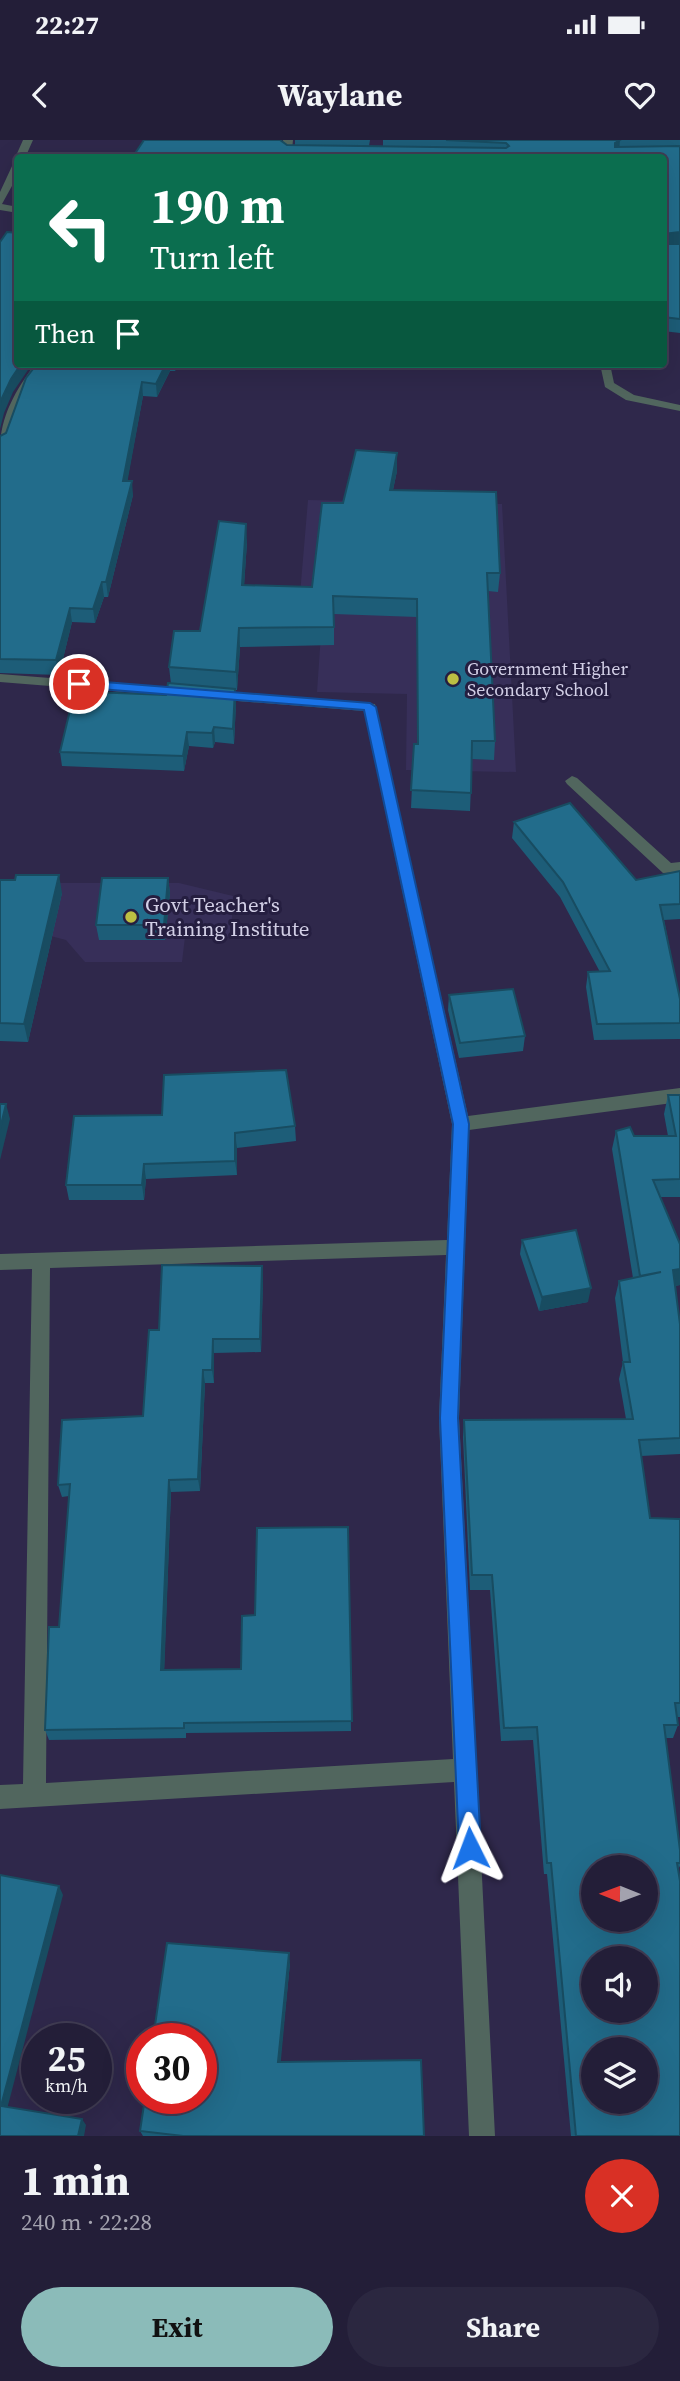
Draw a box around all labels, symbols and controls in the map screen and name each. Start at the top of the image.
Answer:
text: 22:27 [35,7,99,43]
text: Waylane [278,73,402,117]
icon: back [21,76,59,114]
icon: heart [621,76,659,114]
text: 190 m [150,172,285,239]
icon: left [35,182,126,273]
text: Turn left [150,236,274,280]
icon: arrive [109,315,147,353]
text: Then [35,316,95,352]
pin [49,654,109,714]
place label: Government Higher Secondary School [467,656,629,702]
icon: arrive [60,665,98,703]
marker: Government Higher Secondary School [445,671,461,687]
place label: Govt Teacher's Training Institute [145,890,309,943]
marker: Govt Teacher's Training Institute [123,909,139,925]
position arrow [433,1811,507,1885]
north arrow [581,1855,658,1932]
map controls [581,1855,658,2114]
button: sound [581,1946,658,2023]
speed limit sign: 30 [126,2023,217,2114]
text: 25 [48,2035,85,2083]
button: layers [581,2037,658,2114]
text: km/h [45,2073,88,2098]
text: 1 min [21,2151,130,2209]
button: close [585,2159,659,2233]
text: 240 m · 22:28 [21,2206,152,2238]
button: Exit [21,2287,333,2367]
button: Share [347,2287,659,2367]

